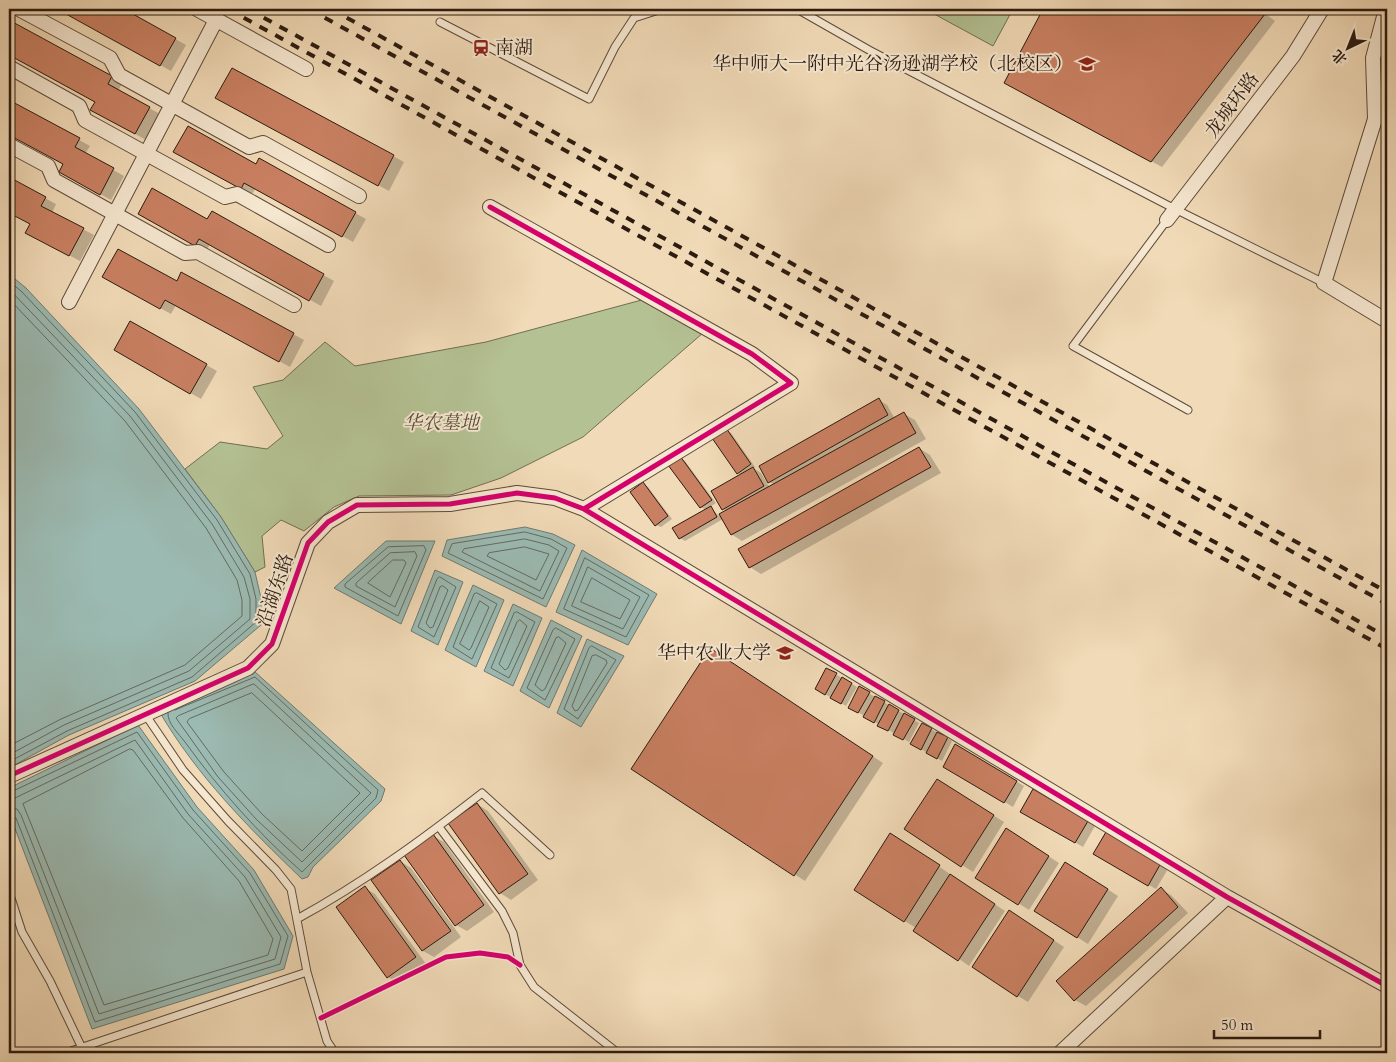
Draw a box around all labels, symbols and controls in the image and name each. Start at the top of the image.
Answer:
north arrow [1324,22,1374,72]
place label: 南湖 [495,35,533,61]
station icon: 南湖 [471,38,491,58]
text: 北 [1328,45,1351,69]
place label: 华中师大一附中光谷汤逊湖学校（北校区） [712,51,1073,77]
school or university icon: 华中师大一附中光谷汤逊湖学校（北校区） [1077,54,1097,74]
street label: 龙城环路 [1199,67,1265,143]
park label: 华农墓地 [403,410,481,436]
street label: 沿湖东路 [250,550,300,630]
place label: 华中农业大学 [657,640,771,666]
school or university icon: 华中农业大学 [775,643,795,663]
scale bar [1214,1007,1320,1039]
text: 50 m [1221,1015,1253,1035]

